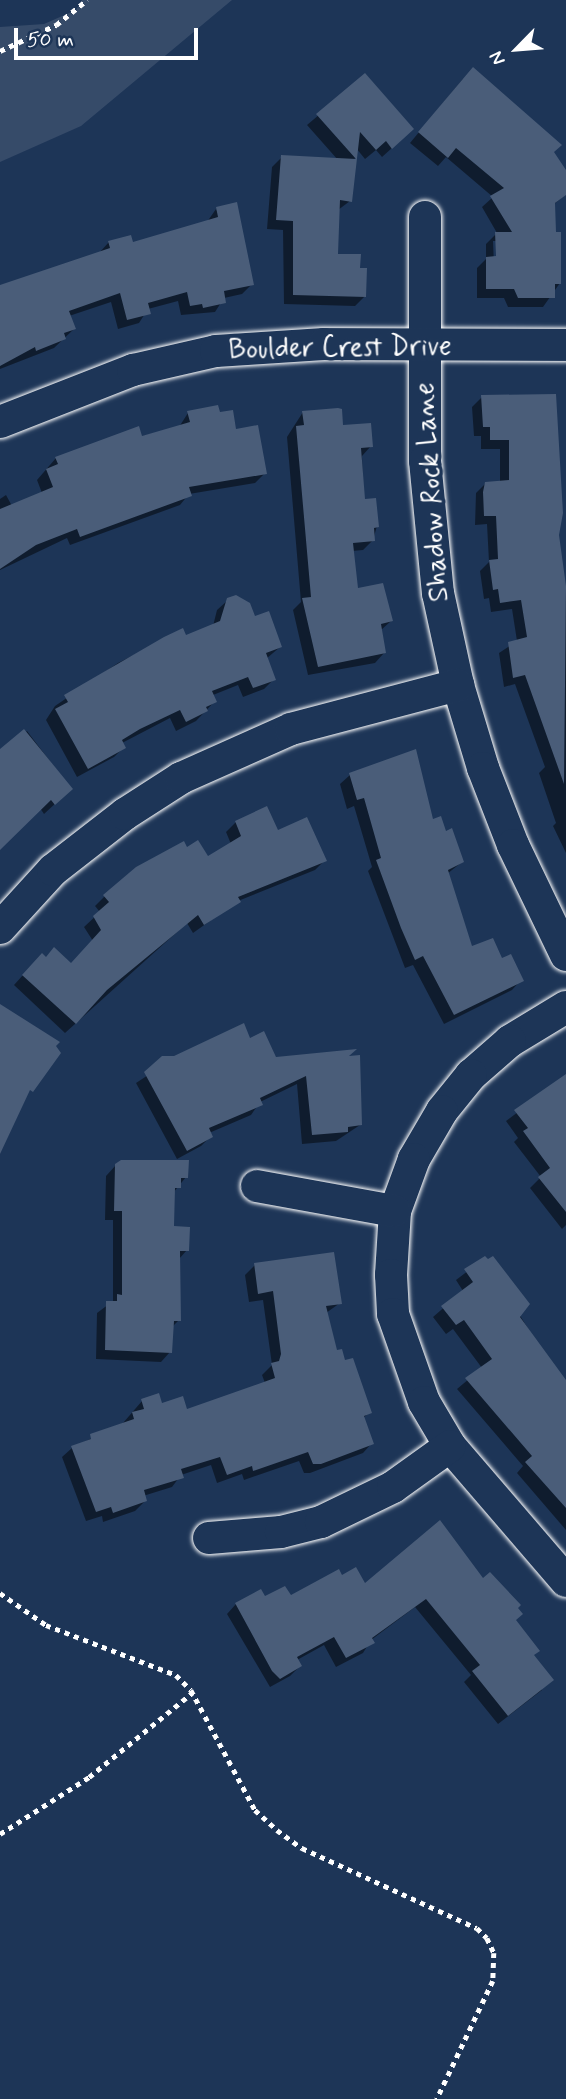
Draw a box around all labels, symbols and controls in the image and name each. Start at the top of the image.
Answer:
scale bar [18,14,201,58]
north arrow [482,14,552,84]
text: 50 m [27,26,74,54]
text: N [484,47,512,69]
street label: Boulder Crest Drive [227,330,453,368]
street label: Shadow Rock Lane [409,381,457,603]

